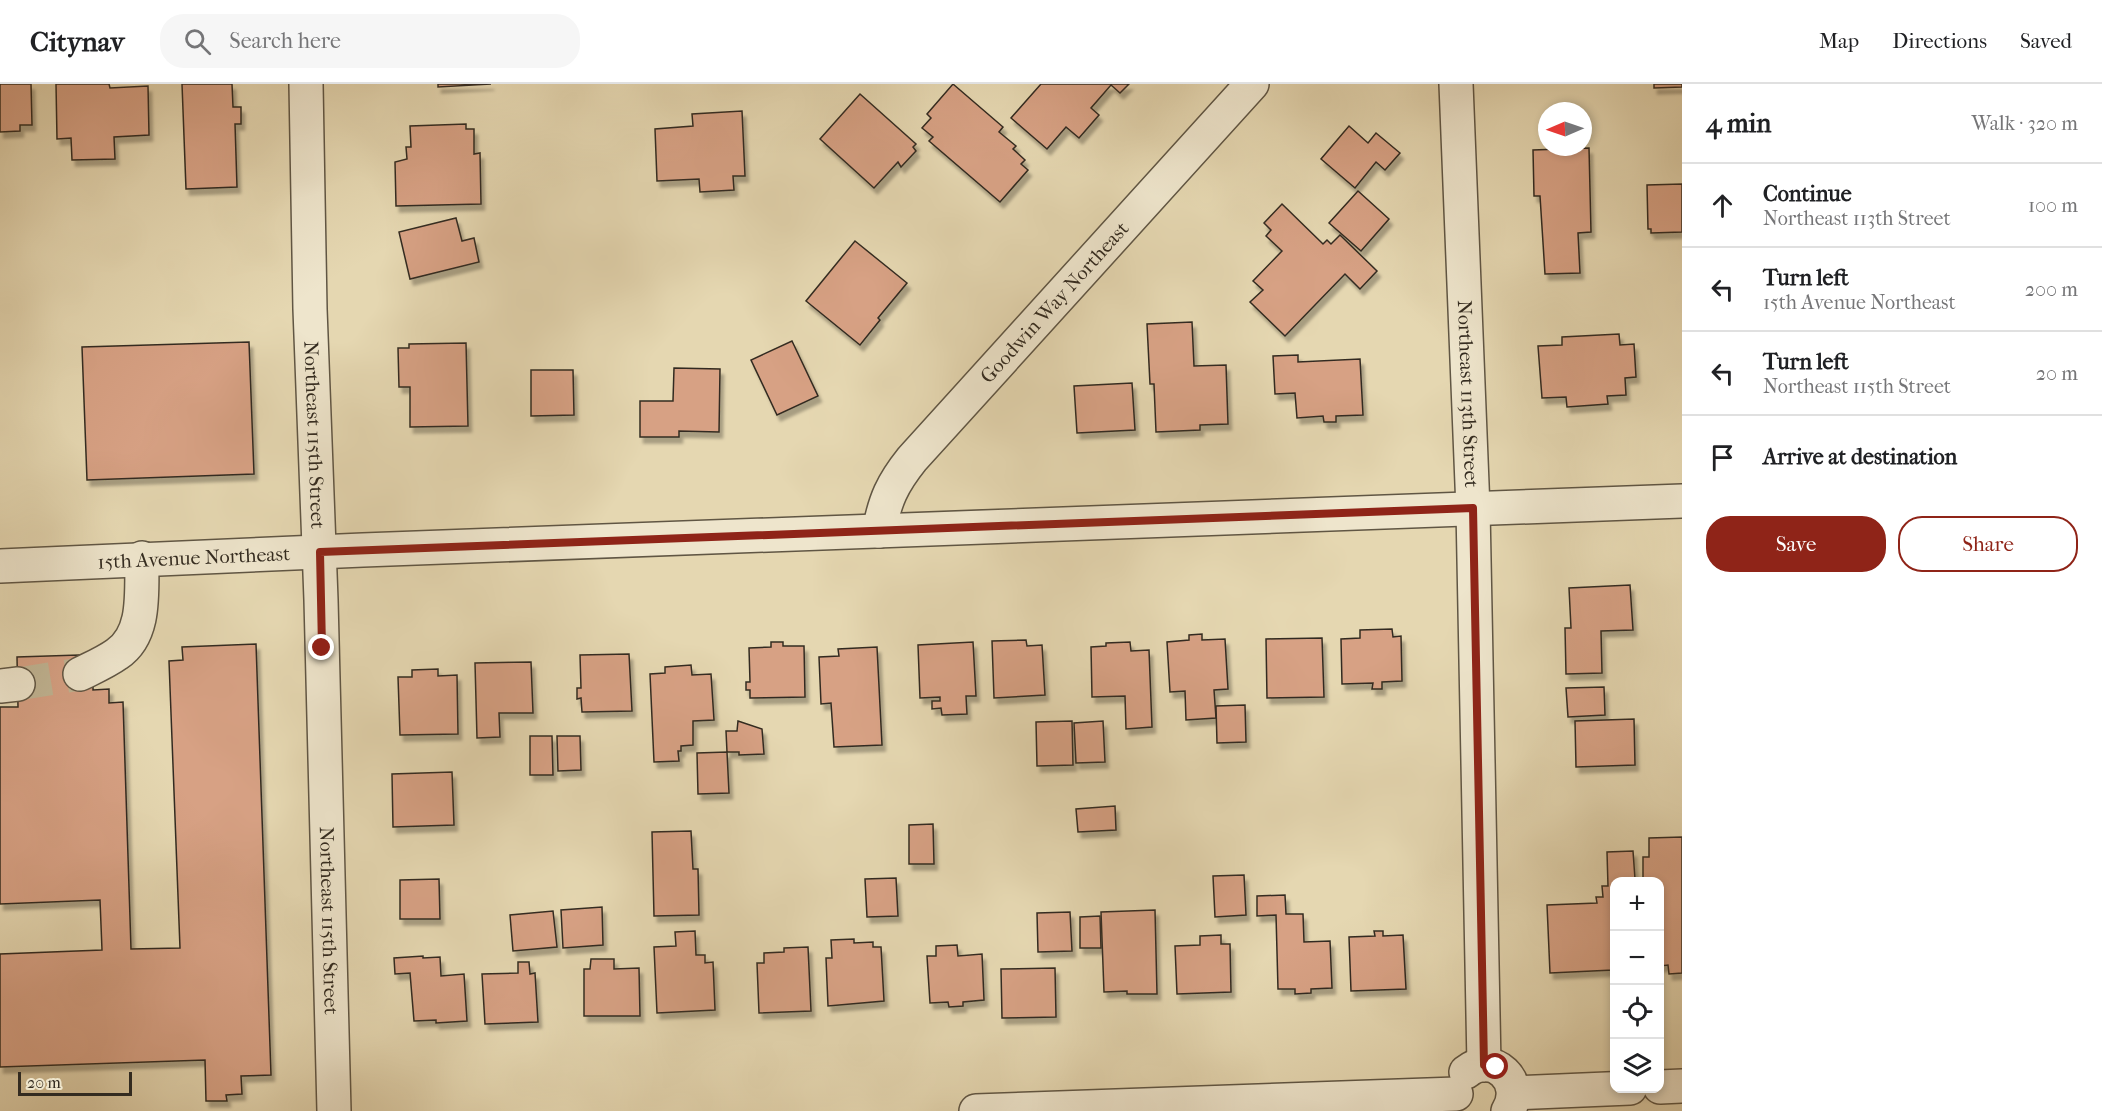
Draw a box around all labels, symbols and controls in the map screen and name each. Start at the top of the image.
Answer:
search box [160,14,580,68]
text: Citynav [30,25,124,58]
icon: search [181,25,214,58]
text: Search here [229,28,341,54]
text: Map [1819,29,1859,53]
text: Directions [1892,29,1987,53]
text: Saved [2020,29,2072,53]
north arrow [1538,102,1592,156]
text: 4 min [1706,108,1771,139]
text: Walk · 320 m [1972,112,2078,135]
text: Continue [1763,181,1852,207]
icon: ahead [1706,189,1739,222]
text: 100 m [2028,194,2078,217]
text: Northeast 113th Street [1763,207,1951,230]
street label: Goodwin Way Northeast [975,217,1133,387]
text: Turn left [1763,265,1849,291]
icon: left [1706,273,1739,306]
text: 200 m [2025,278,2078,301]
text: 15th Avenue Northeast [1763,291,1956,314]
street label: Northeast 113th Street [1453,300,1484,488]
street label: Northeast 115th Street [300,340,330,529]
text: Turn left [1763,349,1849,375]
icon: left [1706,357,1739,390]
text: 20 m [2036,362,2078,385]
text: Northeast 115th Street [1763,375,1951,398]
icon: arrive [1706,441,1739,474]
text: Arrive at destination [1763,444,1957,470]
button: Save [1706,516,1886,572]
button: Share [1898,516,2078,572]
street label: 15th Avenue Northeast [97,542,291,573]
route end [308,634,334,660]
street label: Northeast 115th Street [315,826,343,1015]
map controls [1610,877,1664,1093]
button: + [1610,877,1664,931]
button: − [1610,931,1664,985]
button: locate [1610,985,1664,1039]
button: layers [1610,1039,1664,1093]
route start [1482,1053,1508,1079]
scale bar [18,1069,132,1096]
text: 20 m [27,1073,61,1092]

